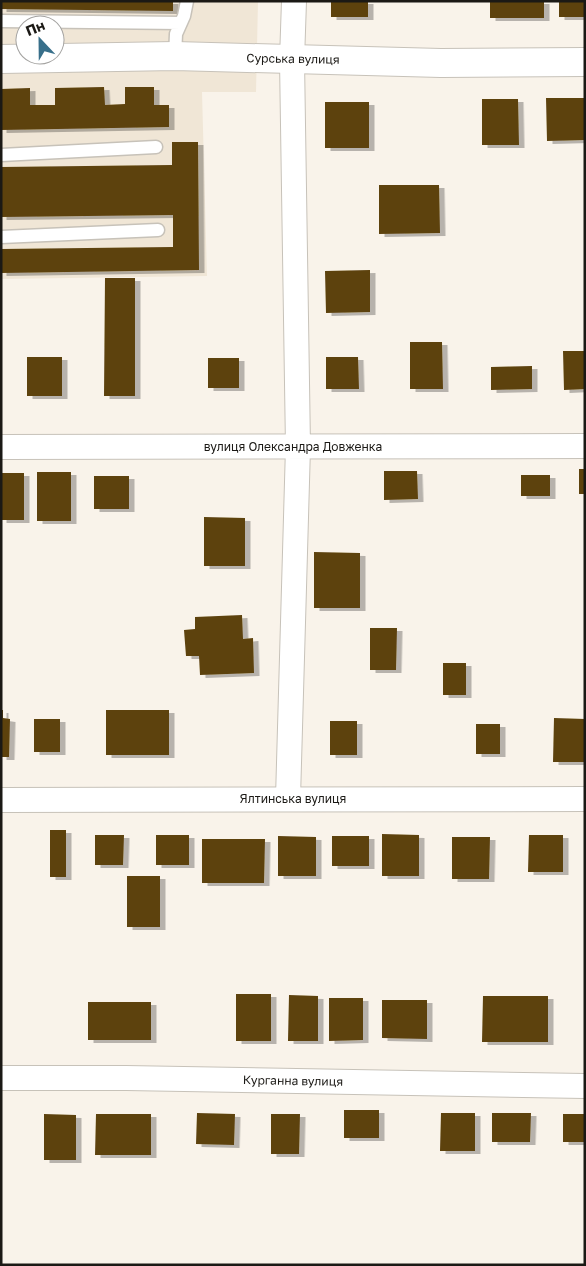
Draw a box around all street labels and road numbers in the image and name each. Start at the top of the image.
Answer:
street label: Сурська вулиця [246,50,340,67]
street label: вулиця Олександра Довженка [204,439,382,454]
street label: Ялтинська вулиця [240,791,346,806]
street label: Курганна вулиця [243,1072,343,1089]

